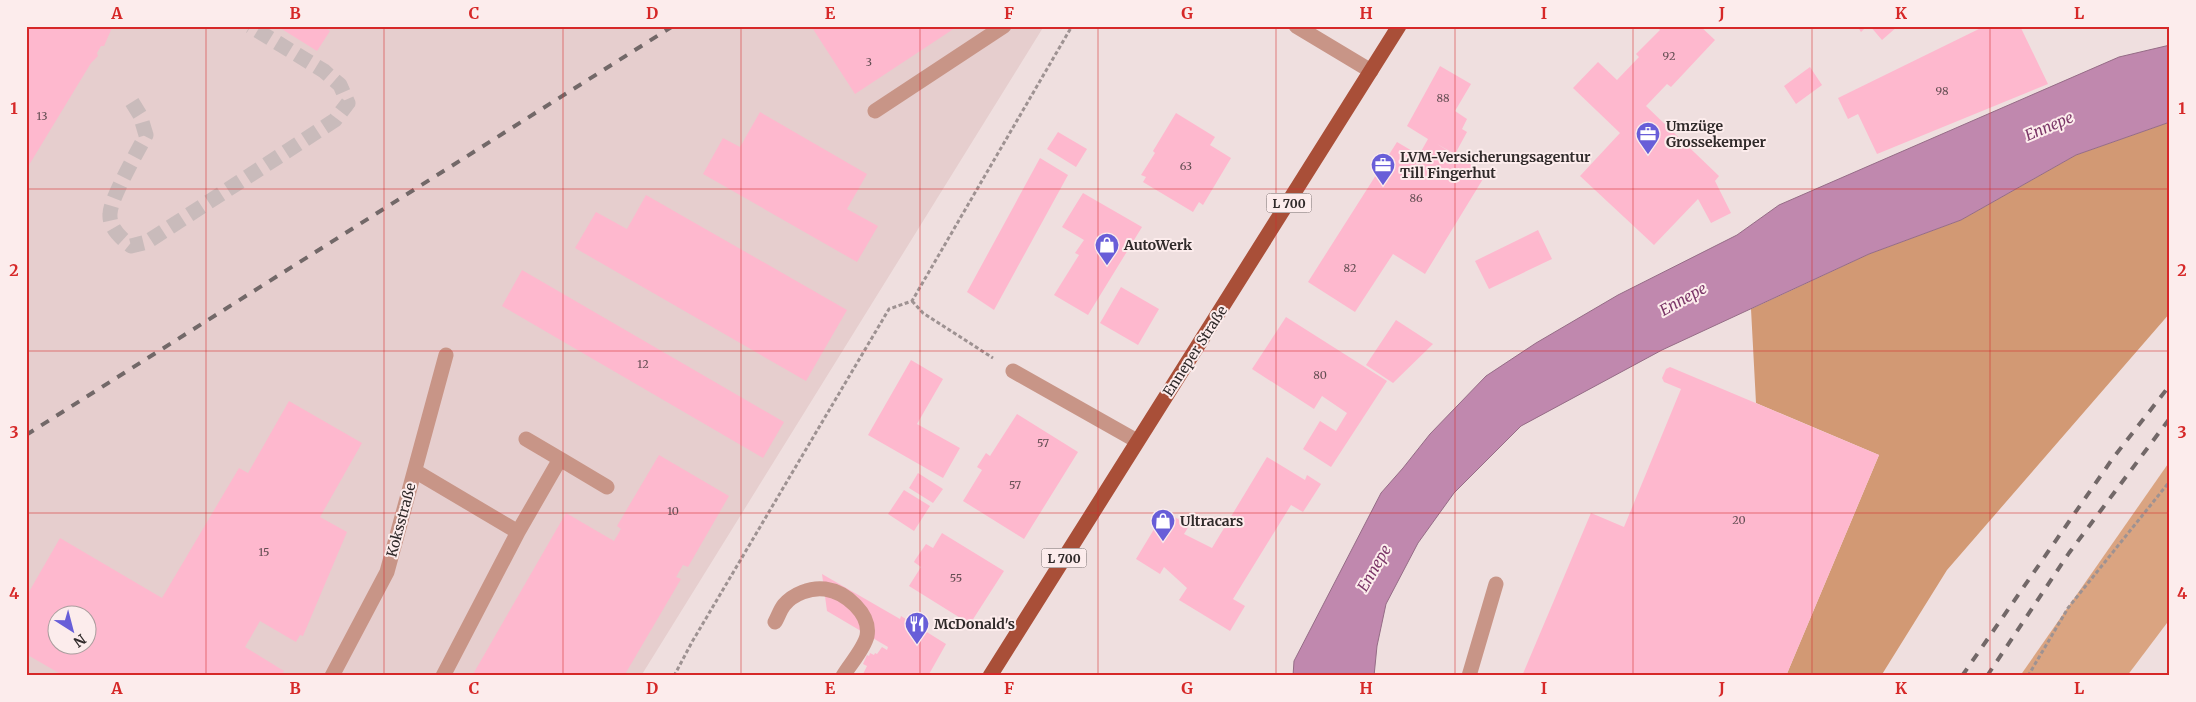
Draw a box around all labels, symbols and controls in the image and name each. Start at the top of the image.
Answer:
text: A [110,3,123,23]
text: B [289,3,301,23]
text: C [469,3,479,23]
text: D [646,3,658,23]
text: E [825,3,836,23]
text: F [1004,3,1014,23]
text: G [1181,3,1193,23]
text: H [1359,3,1373,23]
text: I [1541,3,1547,23]
text: J [1718,3,1725,23]
text: K [1895,3,1907,23]
text: L [2074,3,2084,23]
house number: 92 [1663,49,1675,63]
house number: 3 [866,55,872,69]
house number: 98 [1935,84,1949,98]
house number: 88 [1436,91,1450,105]
text: 1 [10,98,18,118]
text: 1 [2178,98,2186,118]
water label: Ennepe [2022,107,2076,145]
house number: 13 [37,109,47,123]
place label: Umzüge Grossekemper [1666,117,1766,151]
office icon: Umzüge Grossekemper [1635,121,1661,155]
place label: LVM-Versicherungsagentur Till Fingerhut [1400,148,1591,182]
office icon: LVM-Versicherungsagentur Till Fingerhut [1370,152,1396,186]
house number: 63 [1180,159,1192,173]
house number: 86 [1409,191,1423,205]
road number: L 700 [1266,194,1312,212]
shop icon: AutoWerk [1094,232,1120,266]
place label: AutoWerk [1123,236,1193,254]
text: 2 [9,260,19,280]
text: 2 [2177,260,2187,280]
house number: 82 [1344,261,1356,275]
water label: Ennepe [1656,278,1710,320]
street label: Enneper Straße [1159,302,1231,400]
house number: 12 [637,357,649,371]
house number: 80 [1313,368,1327,382]
text: 3 [9,422,19,442]
text: 3 [2177,422,2187,442]
house number: 57 [1037,436,1049,450]
house number: 57 [1009,478,1021,492]
street label: Koksstraße [382,481,420,559]
house number: 10 [667,504,679,518]
shop icon: Ultracars [1150,508,1176,542]
place label: Ultracars [1180,512,1243,530]
house number: 20 [1732,513,1746,527]
water label: Ennepe [1353,541,1395,595]
house number: 15 [258,545,270,559]
road number: L 700 [1042,548,1086,568]
house number: 55 [950,571,962,585]
text: 4 [9,583,19,603]
text: 4 [2177,583,2187,603]
north arrow [48,604,98,654]
restaurant icon: McDonald's [904,611,930,645]
place label: McDonald's [934,615,1015,633]
text: N [70,630,89,651]
text: A [110,678,123,698]
text: B [289,678,301,698]
text: C [469,678,479,698]
text: D [646,678,658,698]
text: E [825,678,836,698]
text: F [1004,678,1014,698]
text: G [1181,678,1193,698]
text: H [1359,678,1373,698]
text: I [1541,678,1547,698]
text: J [1718,678,1725,698]
text: K [1895,678,1907,698]
text: L [2074,678,2084,698]

